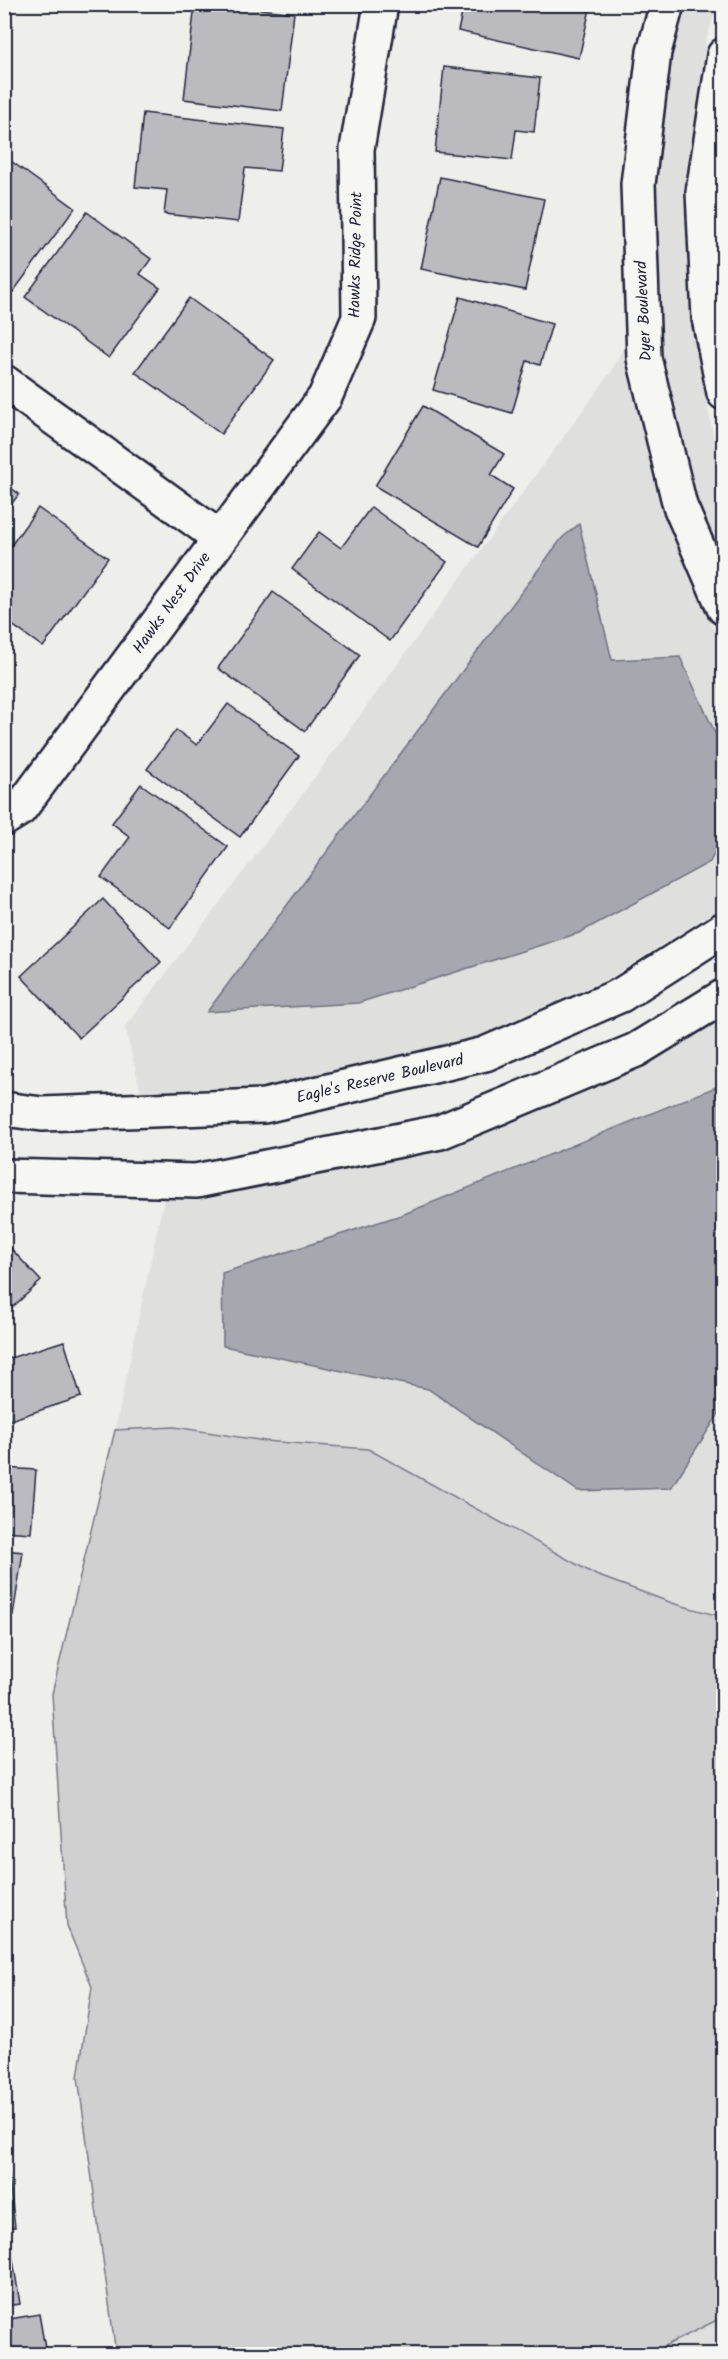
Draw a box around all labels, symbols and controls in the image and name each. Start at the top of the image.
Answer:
street label: Hawks Ridge Point [342,191,370,318]
street label: Dyer Boulevard [629,259,659,362]
street label: Hawks Nest Drive [126,547,218,659]
street label: Eagle's Reserve Boulevard [294,1047,467,1110]

